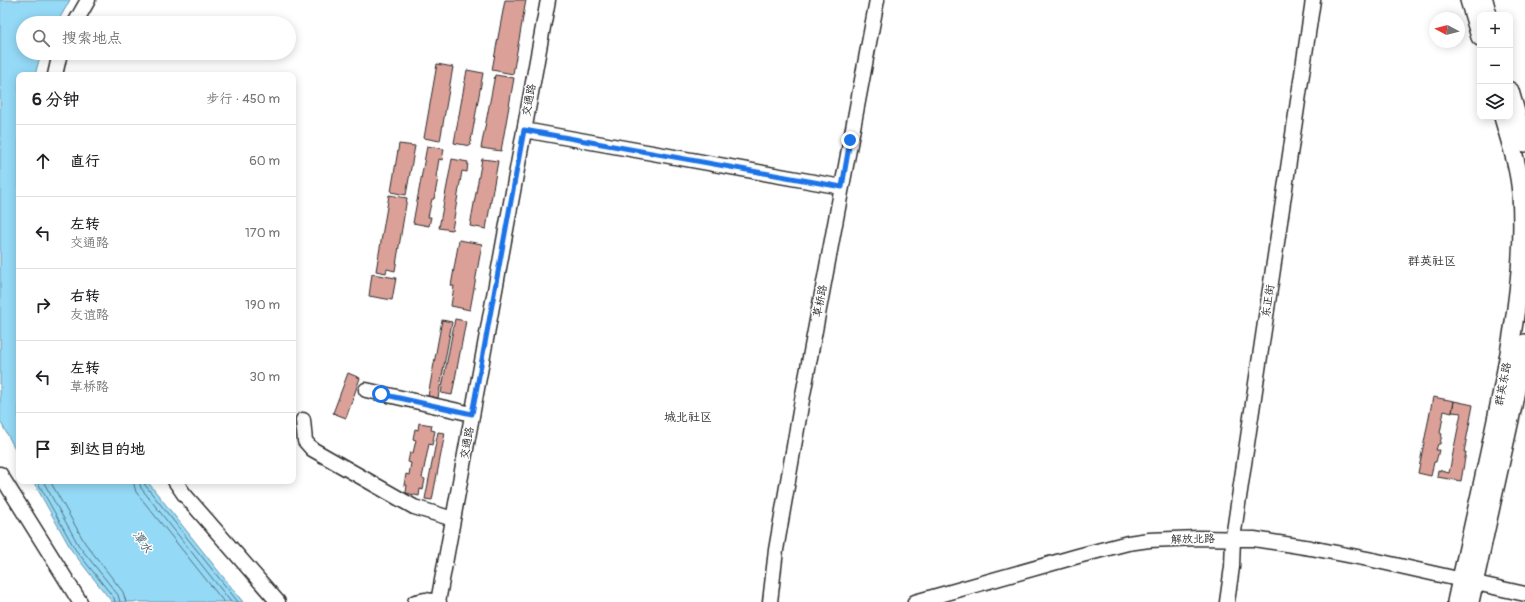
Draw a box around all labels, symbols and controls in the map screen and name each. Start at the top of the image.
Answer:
north arrow [1429,12,1465,48]
map controls [1477,12,1513,120]
button: + [1477,12,1513,48]
search box [16,16,296,60]
icon: search [30,27,52,49]
text: 搜索地点 [62,29,122,48]
button: − [1477,48,1513,84]
street label: 交通路 [520,83,538,117]
button: layers [1477,84,1513,120]
text: 6 分钟 [32,89,80,110]
text: 步行 · 450 m [206,91,280,107]
route end [841,131,859,149]
icon: ahead [32,150,54,172]
text: 直行 [70,152,100,171]
text: 60 m [249,153,280,169]
text: 左转 [70,215,100,234]
icon: left [32,222,54,244]
text: 170 m [245,225,280,241]
text: 交通路 [70,235,109,251]
district label: 群英社区 [1408,254,1456,269]
street label: 东正街 [1259,283,1277,318]
street label: 草桥路 [810,284,830,318]
text: 右转 [70,287,100,306]
icon: right [32,294,54,316]
text: 190 m [245,297,280,313]
text: 友谊路 [70,307,109,323]
text: 左转 [70,359,100,378]
street label: 群英东路 [1492,361,1514,407]
icon: left [32,366,54,388]
text: 30 m [250,369,280,385]
text: 草桥路 [70,379,109,395]
route start [372,385,390,403]
district label: 城北社区 [664,410,712,425]
street label: 交通路 [458,426,476,460]
icon: arrive [32,438,54,460]
text: 到达目的地 [70,440,145,459]
water label: 潭水 [129,528,155,557]
street label: 解放北路 [1171,532,1215,546]

